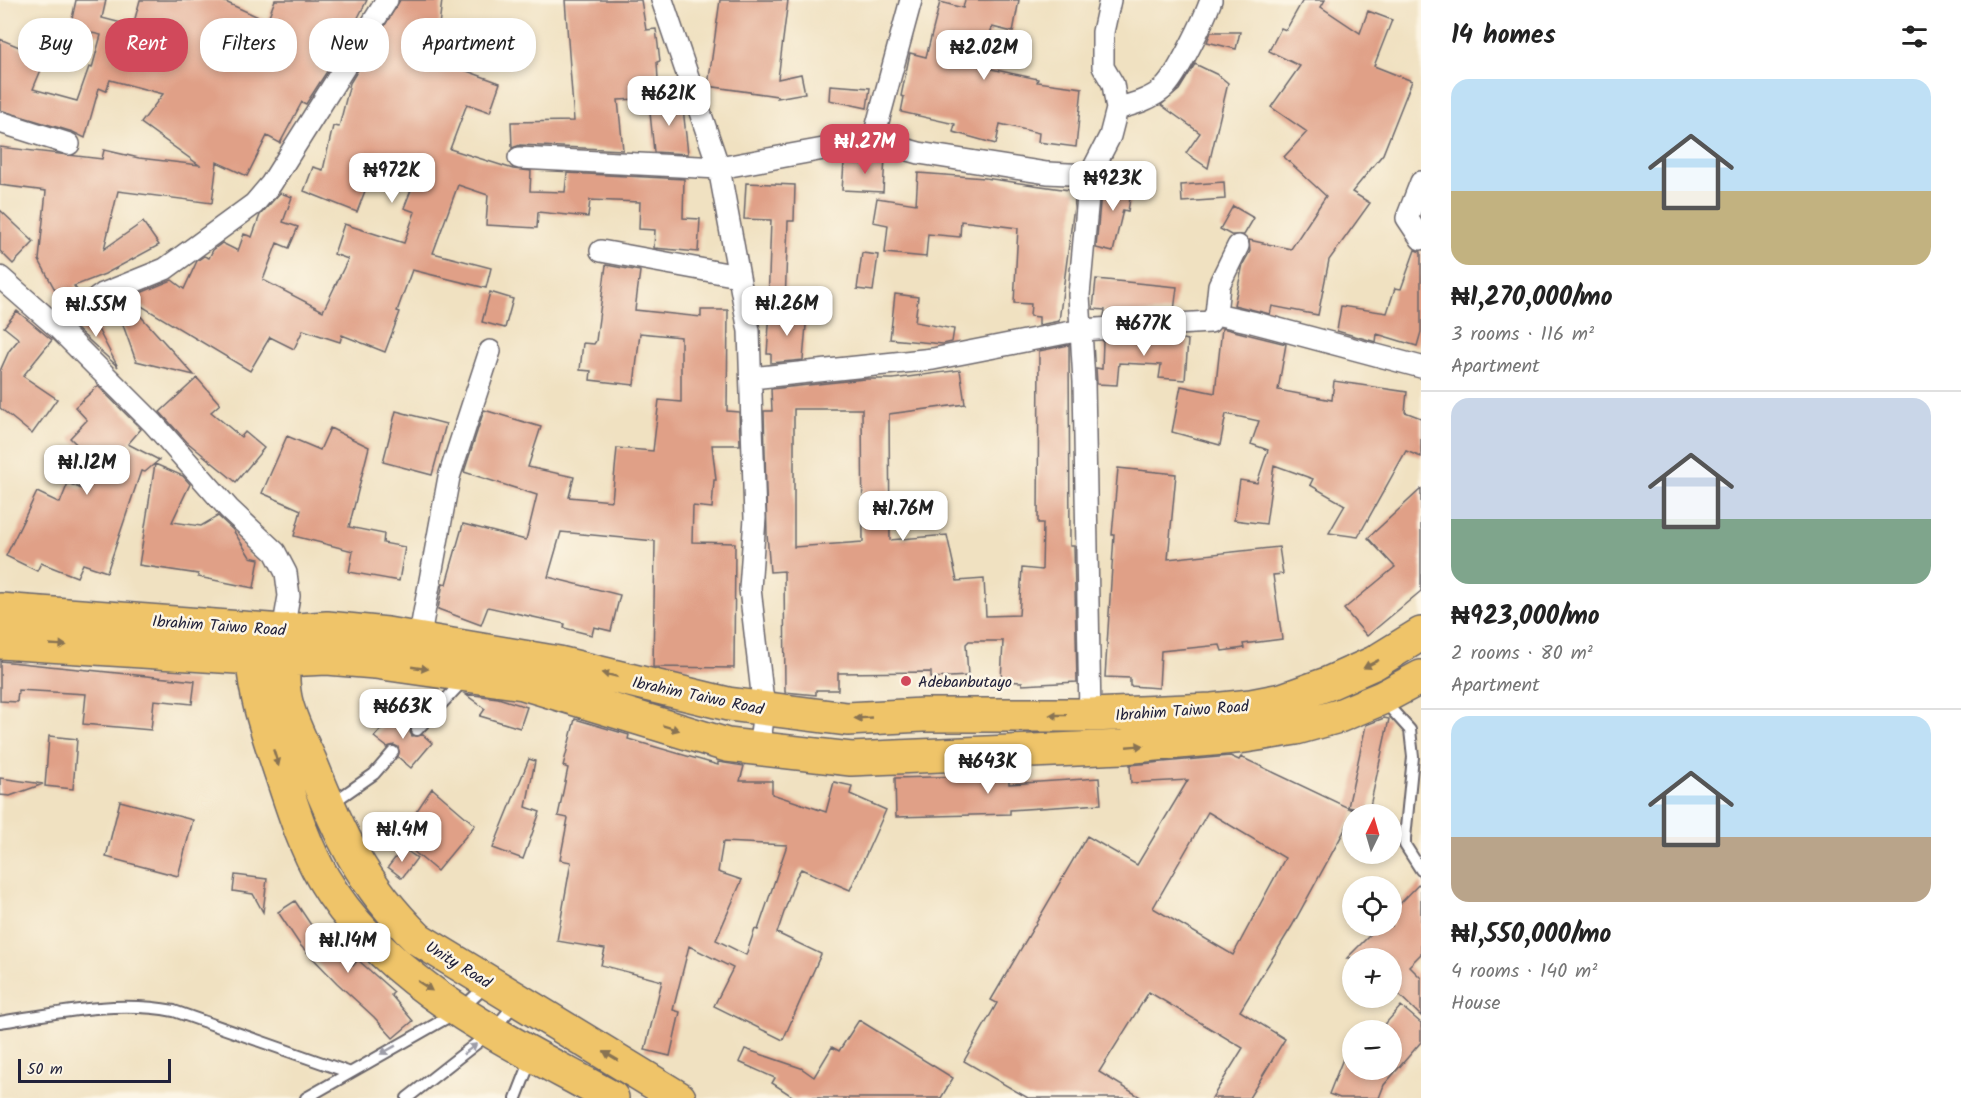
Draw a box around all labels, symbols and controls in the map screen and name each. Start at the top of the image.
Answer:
text: 14 homes [1451,15,1556,57]
chip: Buy [18,18,93,72]
chip: Rent [105,18,188,72]
chip: Filters [200,18,297,72]
chip: New [309,18,389,72]
chip: Apartment [401,18,536,72]
icon: filters [1898,20,1931,53]
pin: ₦2.02M [935,30,1033,81]
text: ₦2.02M [950,33,1018,65]
pin: ₦621K [627,76,711,127]
text: ₦621K [641,79,697,111]
icon: home [1637,118,1745,226]
pin: ₦1.27M [816,124,914,175]
text: ₦1.27M [834,127,896,159]
pin: ₦972K [350,153,434,204]
text: ₦972K [363,156,421,188]
pin: ₦923K [1071,161,1155,212]
text: ₦923K [1083,164,1143,196]
text: ₦1,270,000/mo [1451,277,1613,319]
pin: ₦1.26M [738,286,836,337]
pin: ₦1.55M [47,287,145,338]
text: ₦1.26M [756,289,818,321]
text: ₦1.55M [66,290,126,322]
pin: ₦677K [1102,306,1186,357]
text: ₦677K [1116,309,1172,341]
text: 3 rooms · 116 m² [1451,319,1594,351]
text: Apartment [1451,351,1540,383]
icon: home [1637,437,1745,545]
pin: ₦1.12M [38,445,136,496]
text: ₦1.12M [58,448,116,480]
pin: ₦1.76M [854,491,952,542]
text: ₦1.76M [873,494,933,526]
text: ₦923,000/mo [1451,596,1600,638]
street label: Ibrahim Taiwo Road [151,609,288,644]
text: 2 rooms · 80 m² [1451,638,1593,670]
one-way arrow [49,641,68,650]
one-way arrow [1362,659,1379,669]
one-way arrow [411,663,430,673]
one-way arrow [600,670,619,680]
street label: Ibrahim Taiwo Road [630,670,767,723]
place label: Adebanbutayo [918,670,1012,695]
text: Apartment [1451,670,1540,702]
marker: Adebanbutayo [899,674,913,688]
pin: ₦663K [361,689,445,740]
text: ₦663K [373,692,433,724]
street label: Ibrahim Taiwo Road [1114,694,1251,729]
one-way arrow [1049,710,1068,720]
one-way arrow [854,713,873,723]
one-way arrow [662,724,680,733]
one-way arrow [1125,741,1144,750]
pin: ₦643K [946,744,1030,795]
text: ₦643K [958,747,1018,779]
one-way arrow [272,749,281,767]
icon: home [1637,755,1745,863]
north arrow [1342,804,1402,864]
map controls [1342,804,1402,1080]
pin: ₦1.4M [360,812,444,863]
text: ₦1.4M [376,815,428,847]
button: locate [1342,876,1402,936]
text: ₦1,550,000/mo [1451,914,1611,956]
pin: ₦1.14M [299,923,397,974]
text: ₦1.14M [319,926,377,958]
street label: Unity Road [420,935,497,996]
button: + [1342,948,1402,1008]
text: 4 rooms · 140 m² [1451,956,1597,988]
one-way arrow [416,980,432,992]
text: House [1451,988,1501,1020]
button: − [1342,1020,1402,1080]
one-way arrow [462,1042,478,1055]
one-way arrow [380,1045,397,1055]
one-way arrow [603,1051,619,1062]
scale bar [18,1056,171,1084]
text: 50 m [27,1057,63,1082]

